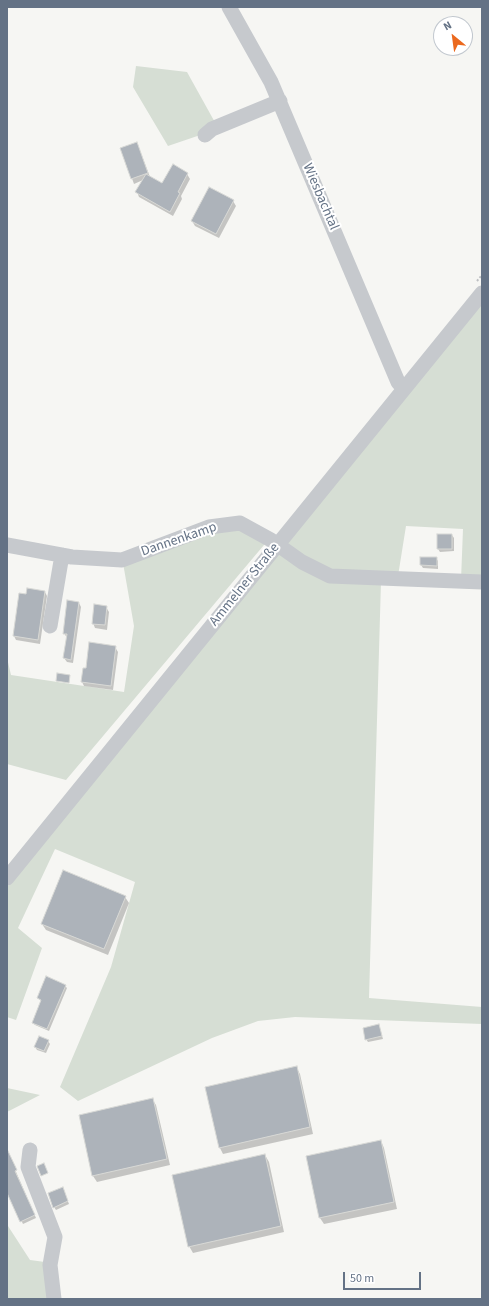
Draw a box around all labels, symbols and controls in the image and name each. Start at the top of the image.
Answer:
north arrow [433,16,473,56]
text: N [441,18,454,34]
street label: Wiesbachtal [298,161,342,233]
street label: Dannenkamp [139,519,219,561]
street label: Ammelner Straße [206,540,284,630]
scale bar [345,1264,423,1290]
text: 50 m [350,1270,374,1287]

